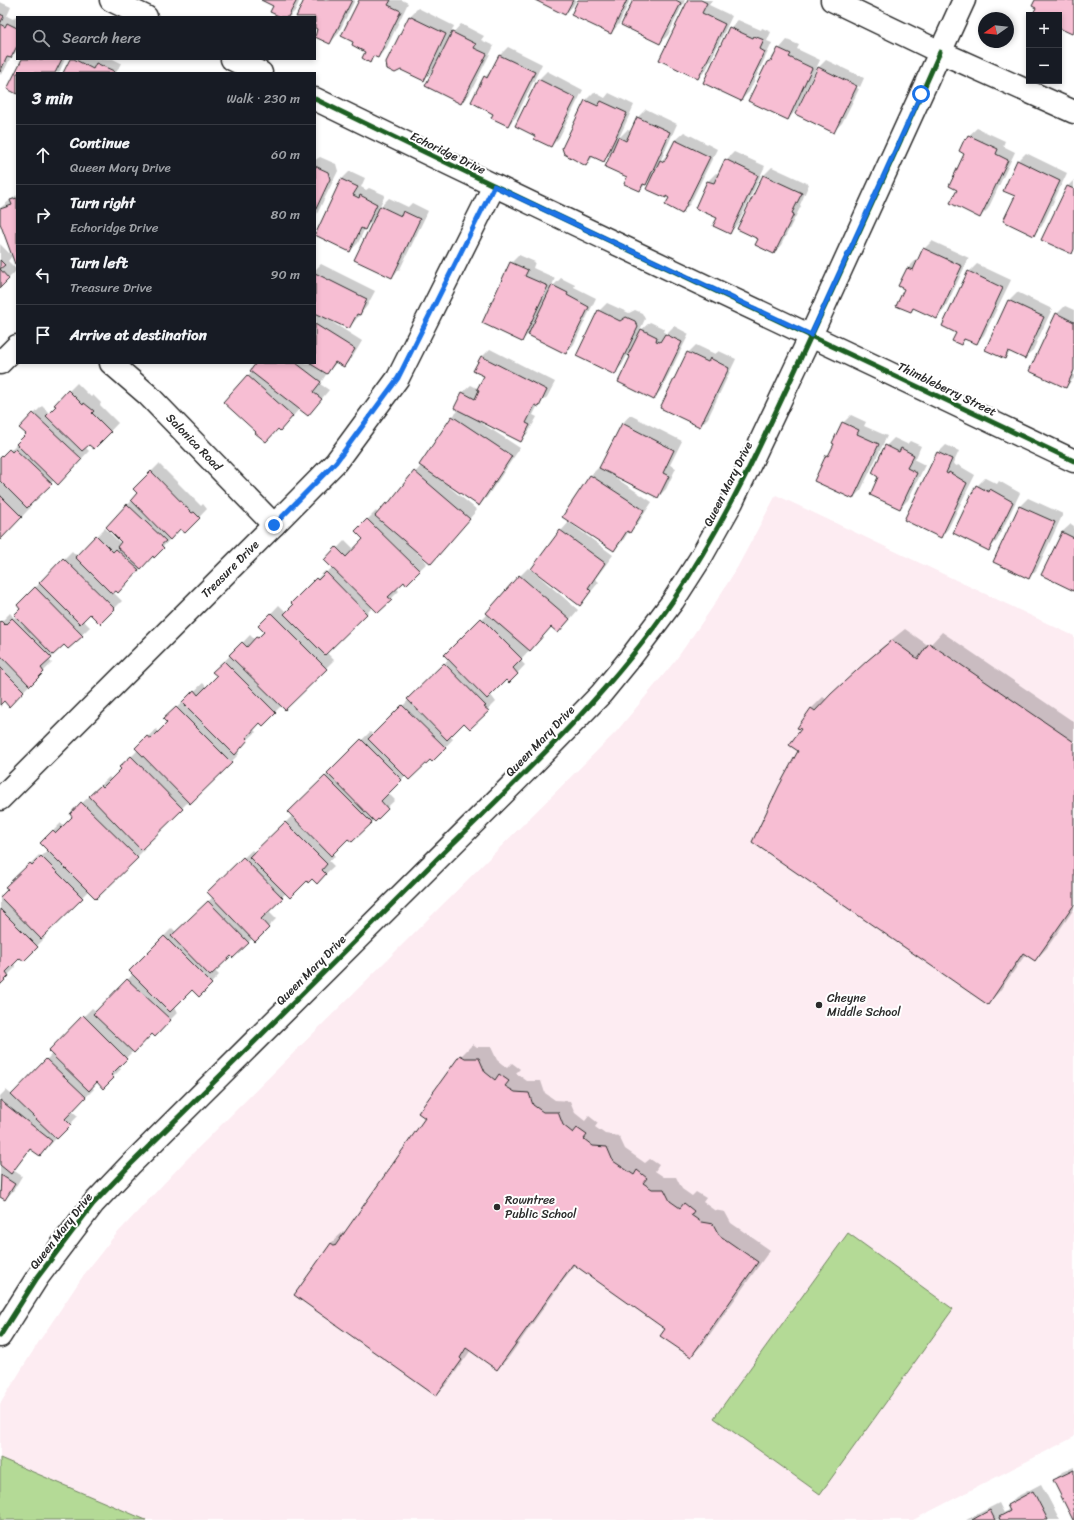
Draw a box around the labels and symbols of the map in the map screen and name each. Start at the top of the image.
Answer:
north arrow [978,12,1014,48]
route start [912,85,930,103]
street label: Echoridge Drive [406,125,490,181]
street label: Thimbleberry Street [894,355,1000,423]
street label: Salonica Road [160,408,229,477]
street label: Queen Mary Drive [697,437,759,530]
route end [265,516,283,534]
street label: Treasure Drive [195,534,265,604]
street label: Queen Mary Drive [500,700,580,782]
street label: Queen Mary Drive [270,929,352,1011]
place label: Cheyne Middle School [827,987,901,1023]
marker: Cheyne Middle School [814,1000,824,1010]
street label: Queen Mary Drive [24,1187,98,1274]
place label: Rowntree Public School [505,1189,577,1225]
marker: Rowntree Public School [492,1202,502,1212]

